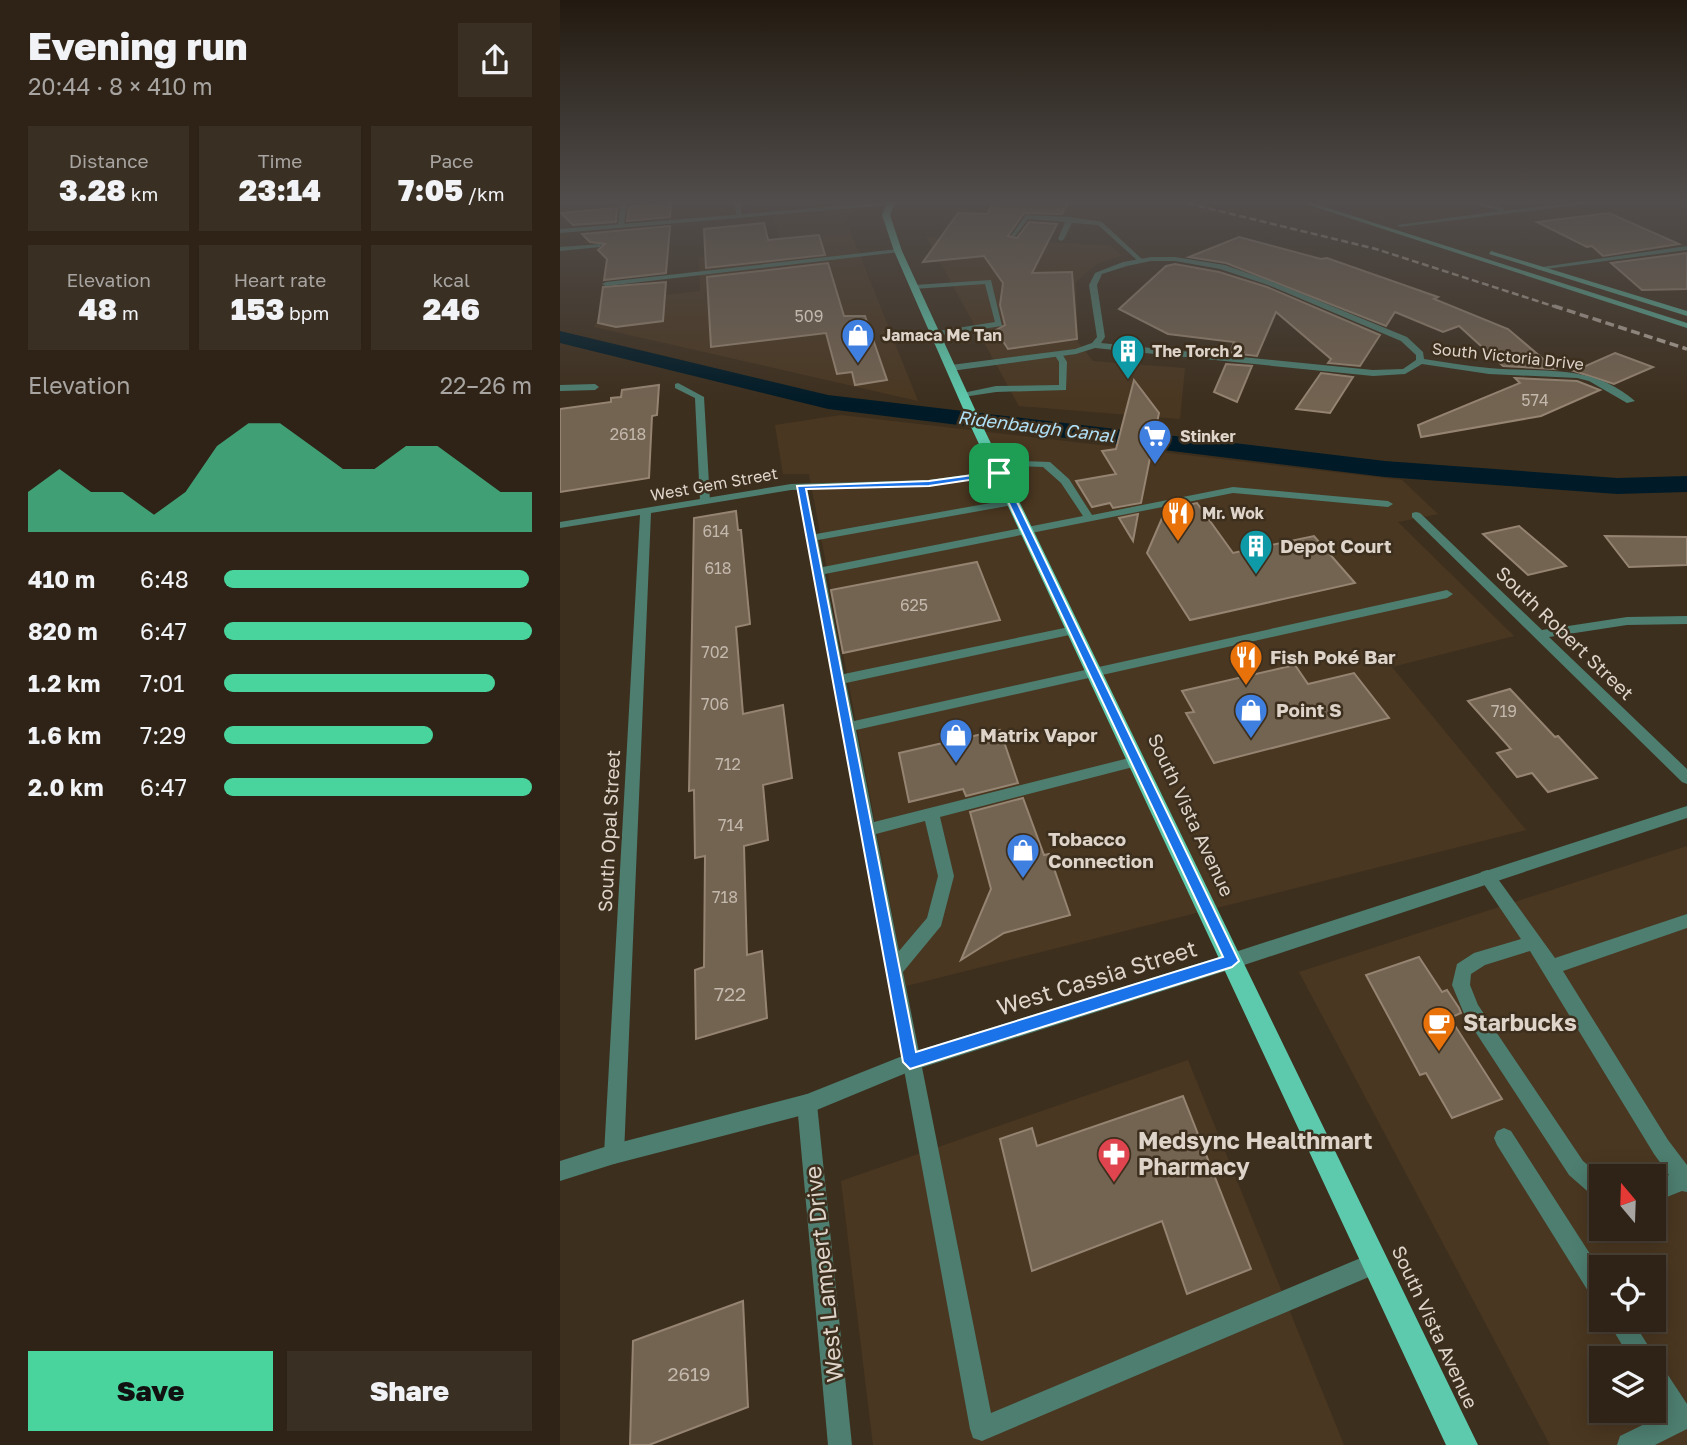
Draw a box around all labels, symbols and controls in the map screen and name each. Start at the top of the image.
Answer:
text: Evening run [28,23,247,68]
button: share [458,23,532,97]
text: 20:44 · 8 × 410 m [28,72,213,100]
text: Distance [69,149,149,172]
text: Time [258,149,302,172]
text: Pace [429,149,474,172]
text: 3.28 [59,172,126,208]
text: 23:14 [239,172,321,208]
text: 7:05 [398,172,463,208]
text: km [126,182,158,205]
text: /km [463,182,505,205]
text: Elevation [66,268,151,291]
text: Heart rate [234,268,326,291]
text: kcal [433,268,470,291]
text: 48 [79,291,117,327]
text: 153 [231,291,284,327]
text: 246 [423,291,480,327]
text: m [117,301,139,324]
text: bpm [284,301,329,324]
house number: 509 [795,306,823,326]
shop icon: Jamaca Me Tan [839,316,877,365]
place label: Jamaca Me Tan [882,325,1002,345]
building icon: The Torch 2 [1109,332,1147,381]
street label: South Victoria Drive [1431,338,1585,374]
place label: The Torch 2 [1152,341,1243,361]
text: Elevation [28,371,130,399]
text: 22–26 m [440,371,532,399]
house number: 574 [1521,390,1549,410]
water label: Ridenbaugh Canal [956,405,1117,447]
supermarket icon: Stinker [1136,417,1174,466]
house number: 2618 [610,424,646,444]
place label: Stinker [1180,426,1236,446]
pin [969,443,1029,503]
icon: arrive [980,454,1018,492]
street label: West Gem Street [649,463,779,505]
restaurant icon: Mr. Wok [1159,494,1197,543]
place label: Mr. Wok [1202,503,1265,523]
house number: 614 [702,521,730,541]
building icon: Depot Court [1237,527,1275,576]
place label: Depot Court [1280,534,1392,557]
house number: 618 [704,558,732,578]
street label: South Robert Street [1492,561,1639,704]
text: 410 m [28,565,95,593]
text: 6:48 [140,565,189,593]
house number: 625 [900,595,928,615]
text: 820 m [28,617,98,645]
text: 6:47 [140,617,187,645]
restaurant icon: Fish Poké Bar [1227,638,1265,687]
house number: 702 [701,642,729,662]
place label: Fish Poké Bar [1270,645,1396,668]
text: 1.2 km [28,669,100,697]
text: 7:01 [140,669,185,697]
shop icon: Point S [1232,691,1270,740]
house number: 706 [701,694,729,714]
place label: Point S [1276,698,1342,721]
house number: 719 [1491,701,1517,721]
shop icon: Matrix Vapor [937,716,975,765]
text: 1.6 km [28,721,101,749]
text: 7:29 [140,721,186,749]
place label: Matrix Vapor [980,723,1098,746]
street label: South Vista Avenue [1144,730,1239,900]
street label: South Opal Street [593,749,624,913]
house number: 712 [715,754,741,774]
text: 2.0 km [28,773,104,801]
text: 6:47 [140,773,187,801]
house number: 714 [718,815,744,835]
place label: Tobacco Connection [1048,827,1154,872]
shop icon: Tobacco Connection [1004,831,1042,880]
house number: 718 [712,887,738,907]
street label: West Cassia Street [993,933,1200,1021]
house number: 722 [714,982,746,1005]
cafe icon: Starbucks [1420,1004,1458,1053]
place label: Starbucks [1463,1008,1577,1036]
place label: Medsync Healthmart Pharmacy [1138,1126,1372,1180]
pharmacy icon: Medsync Healthmart Pharmacy [1095,1135,1133,1184]
north arrow [1589,1164,1666,1241]
map controls [1589,1164,1666,1423]
street label: West Lampert Drive [798,1165,848,1384]
street label: South Vista Avenue [1388,1242,1483,1412]
button: locate [1589,1255,1666,1332]
button: layers [1589,1346,1666,1423]
button: Save [28,1351,273,1431]
button: Share [287,1351,532,1431]
house number: 2619 [667,1362,711,1385]

